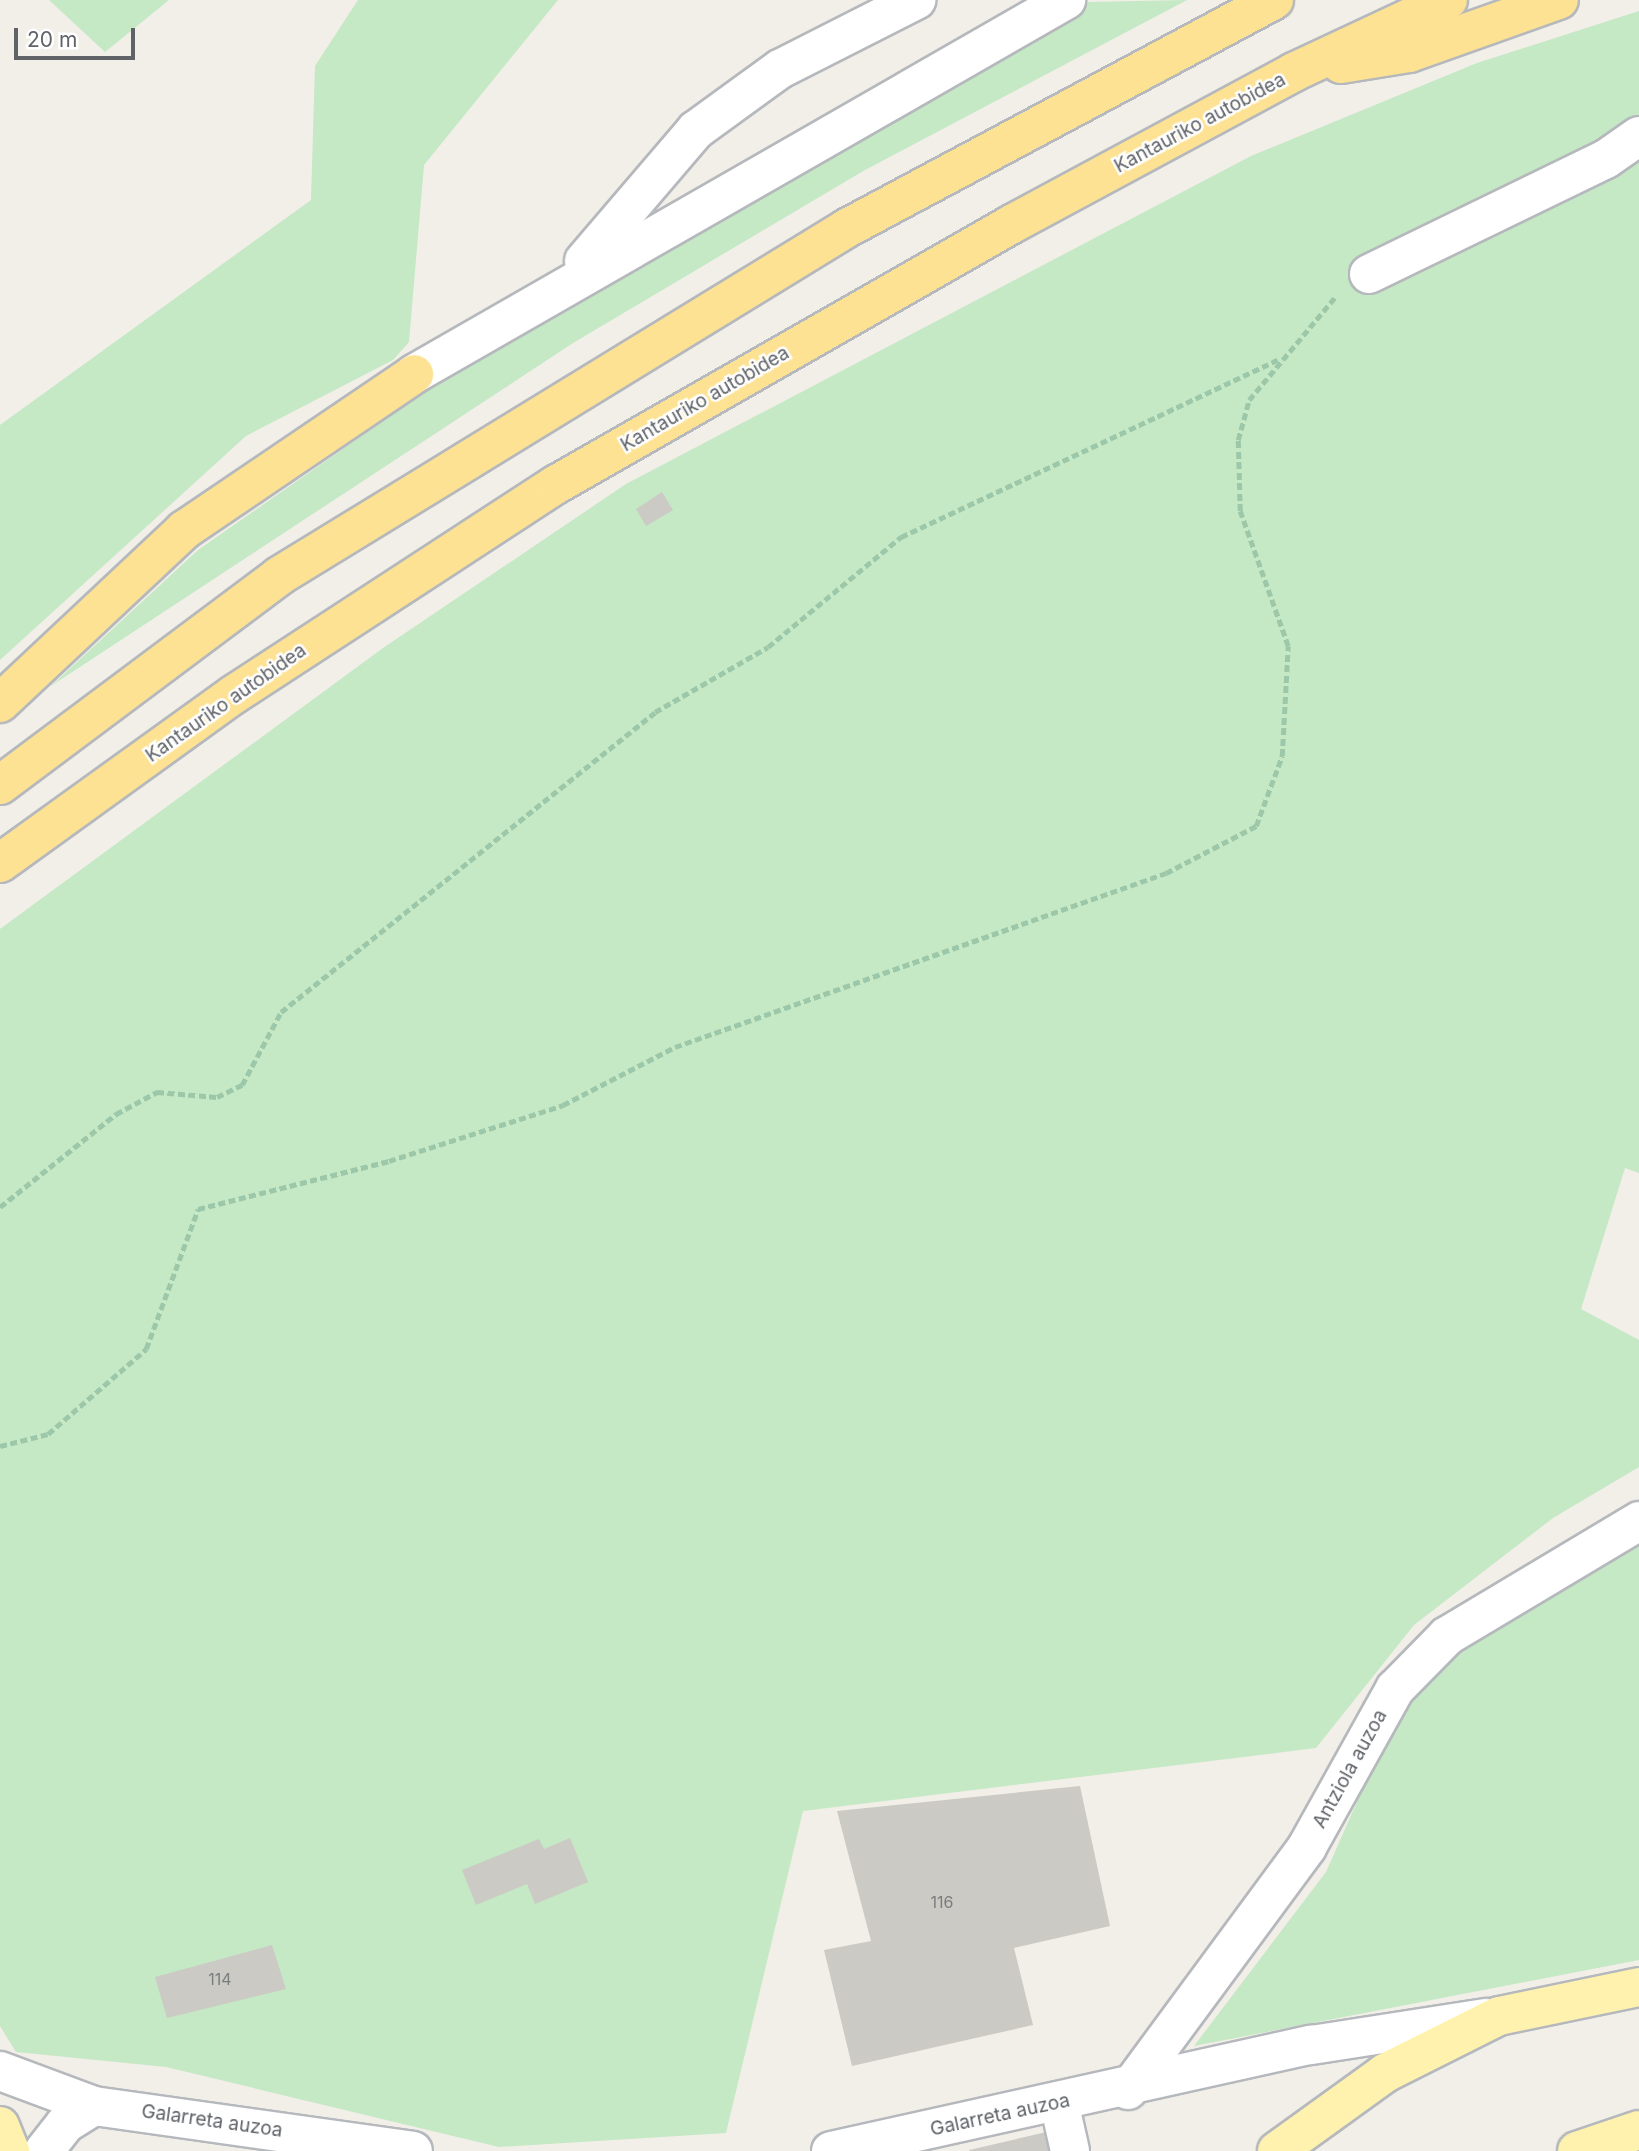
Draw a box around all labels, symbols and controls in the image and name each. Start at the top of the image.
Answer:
scale bar [18,14,138,58]
text: 20 m [27,27,77,52]
street label: Kantauriko autobidea [1110,68,1290,178]
street label: Kantauriko autobidea [617,341,793,457]
street label: Kantauriko autobidea [141,639,311,767]
street label: Antziola auzoa [1308,1706,1392,1832]
house number: 116 [931,1892,953,1912]
house number: 114 [208,1969,232,1989]
street label: Galarreta auzoa [928,2089,1072,2141]
street label: Galarreta auzoa [140,2100,284,2142]

